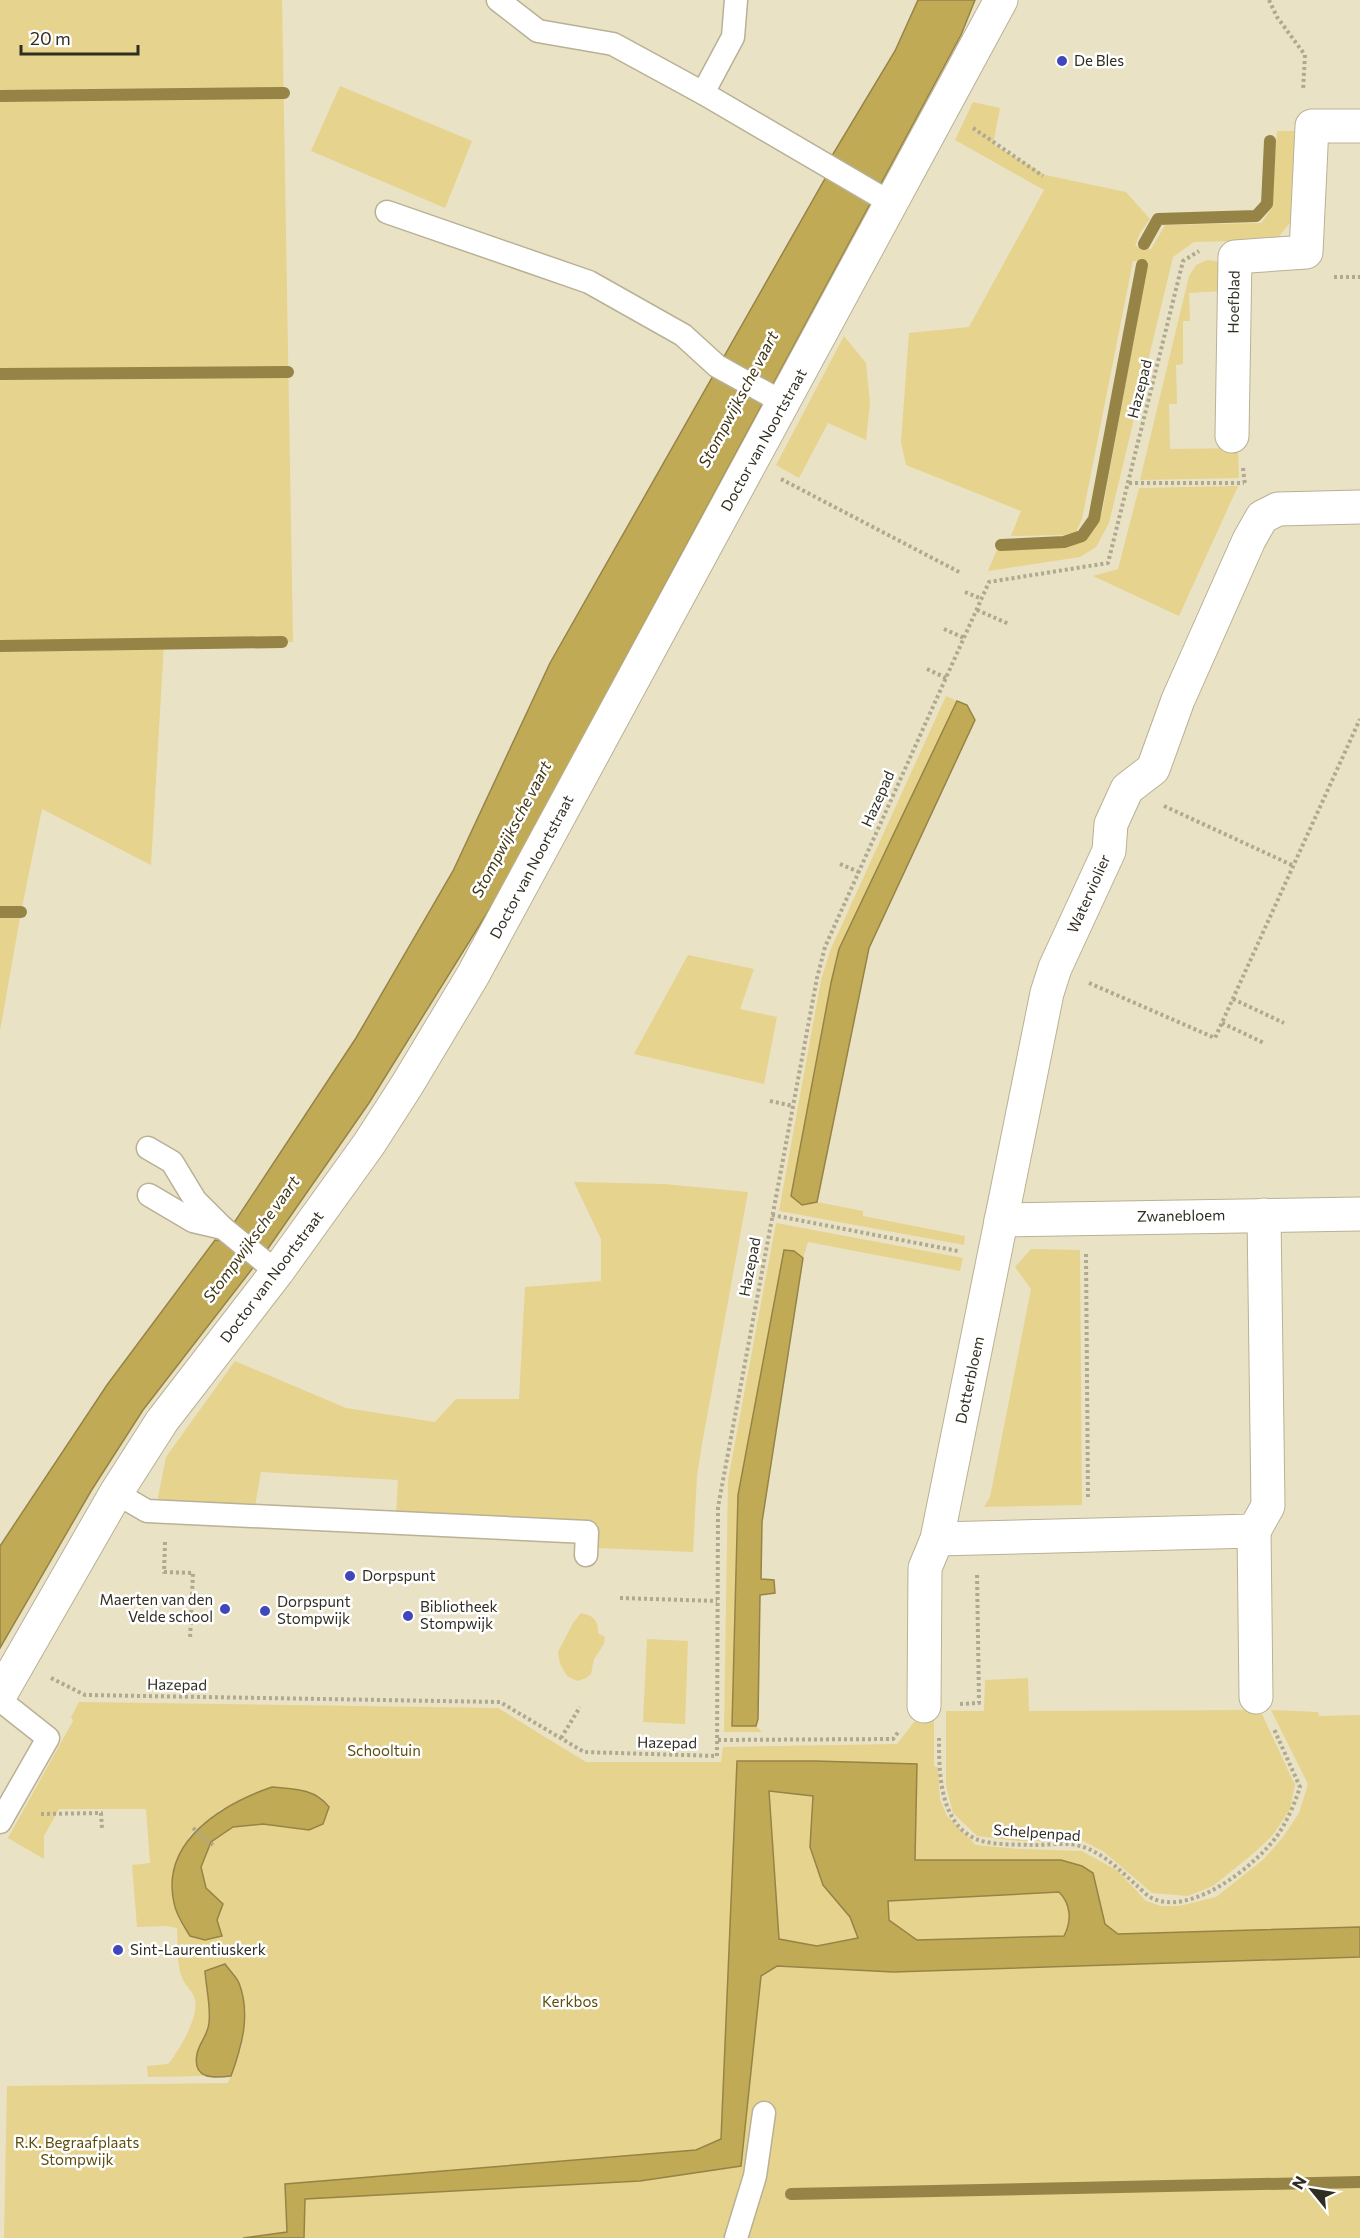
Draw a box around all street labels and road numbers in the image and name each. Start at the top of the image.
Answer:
street label: Hoefblad [1223,270,1243,334]
street label: Hazepad [1123,358,1155,420]
street label: Doctor van Noortstraat [716,365,810,514]
street label: Hazepad [857,768,897,830]
street label: Doctor van Noortstraat [486,792,577,941]
street label: Waterviolier [1063,851,1113,936]
street label: Zwanebloem [1137,1205,1225,1225]
street label: Doctor van Noortstraat [216,1207,327,1346]
street label: Hazepad [734,1236,764,1298]
street label: Dotterbloem [951,1335,987,1425]
street label: Hazepad [147,1674,207,1694]
street label: Hazepad [637,1732,697,1752]
street label: Schelpenpad [993,1820,1081,1844]

